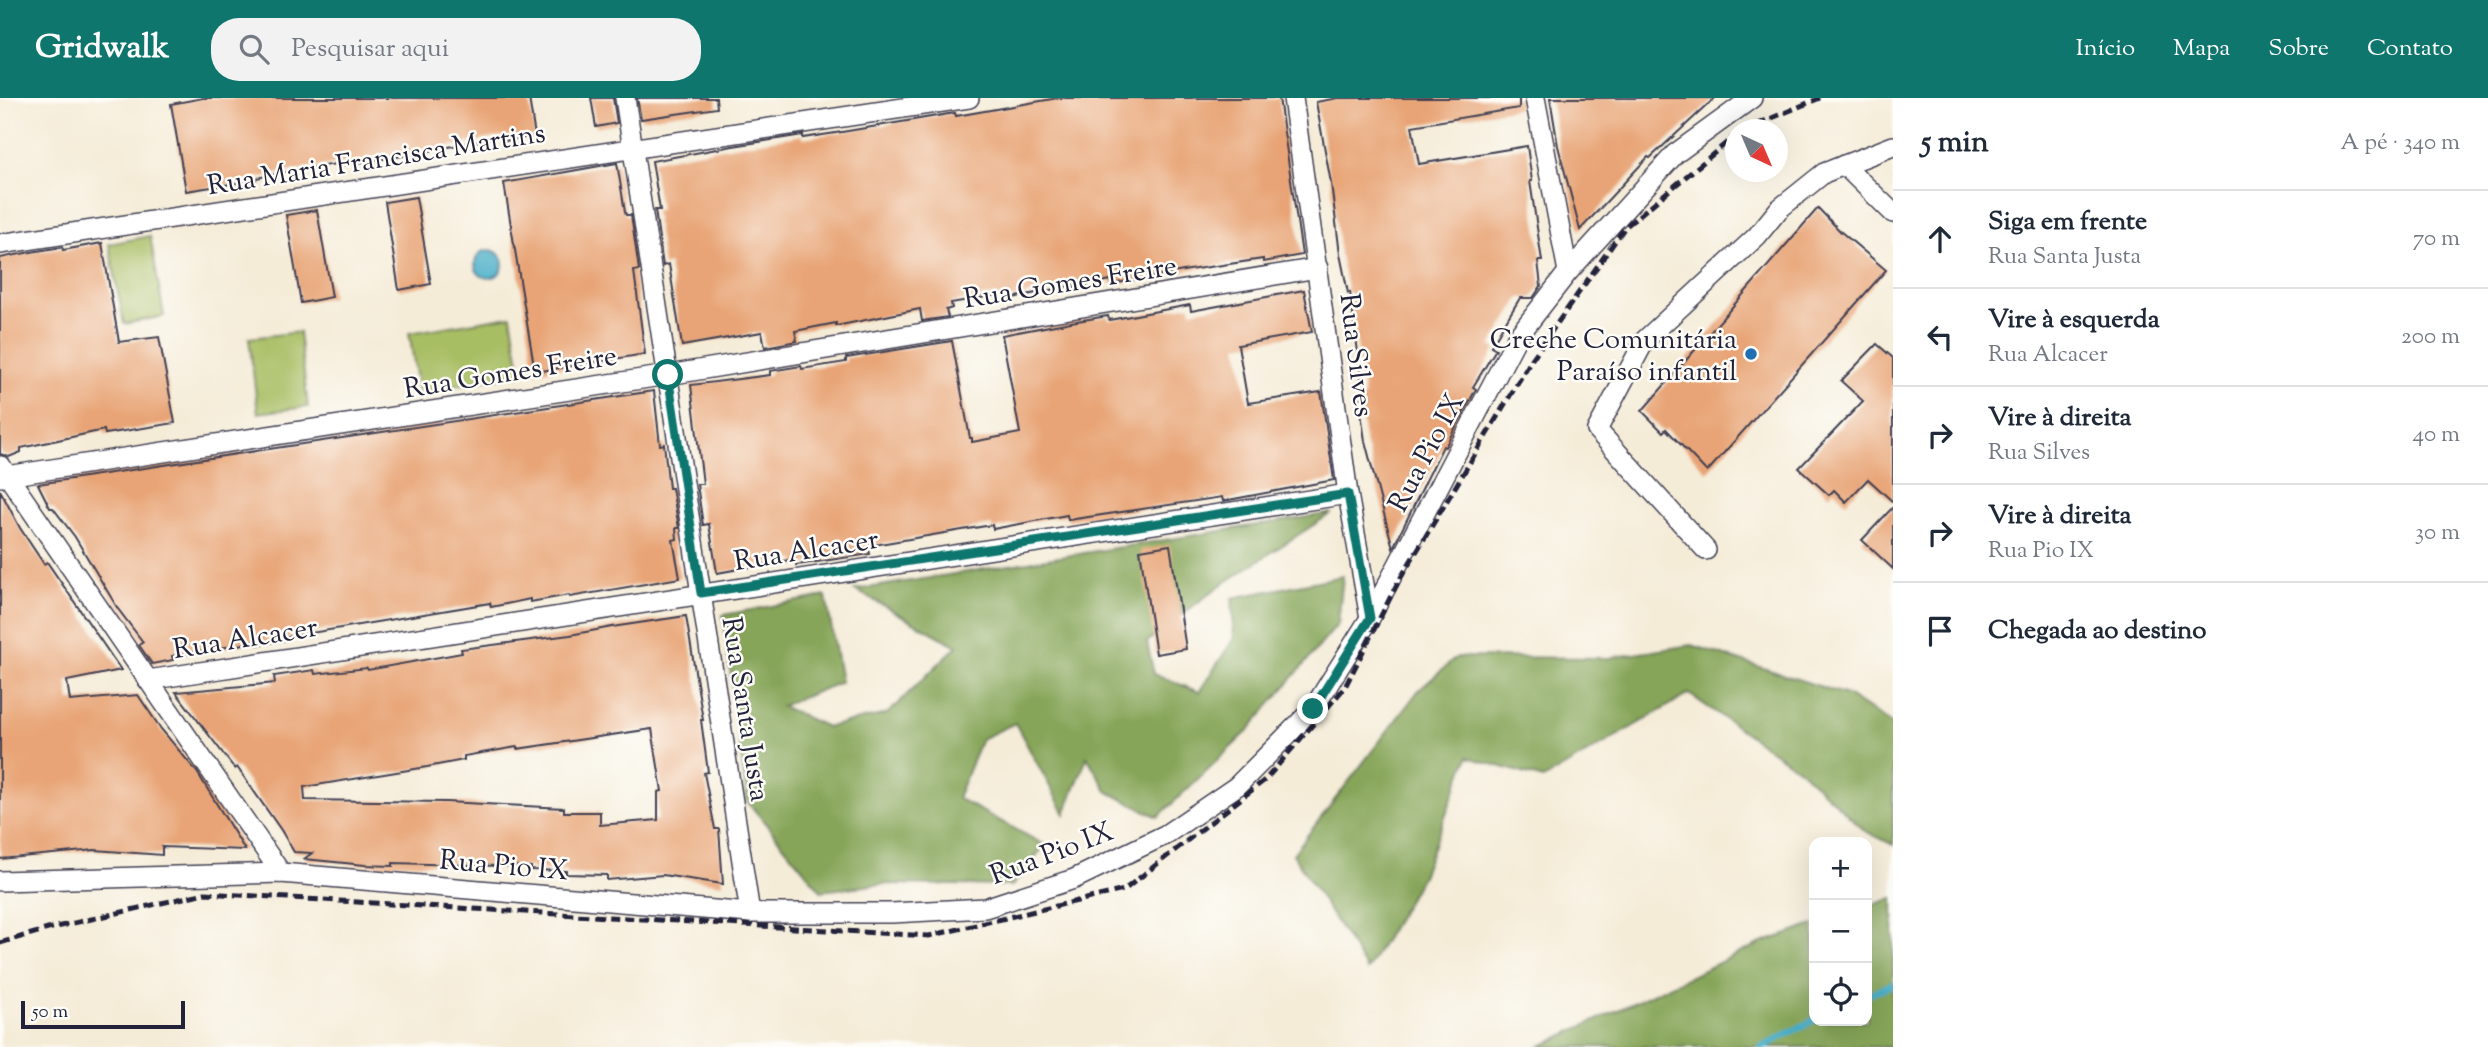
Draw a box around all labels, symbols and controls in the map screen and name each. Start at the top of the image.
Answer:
search box [211,18,701,81]
text: Gridwalk [35,25,169,73]
icon: search [235,30,273,68]
text: Pesquisar aqui [291,31,449,68]
text: Início [2076,32,2135,66]
text: Mapa [2173,32,2230,66]
text: Sobre [2268,32,2329,66]
text: Contato [2367,32,2453,66]
street label: Rua Maria Francisca Martins [205,114,548,207]
north arrow [1725,119,1788,182]
text: 5 min [1921,122,1989,165]
text: A pé · 340 m [2341,127,2460,160]
text: Siga em frente [1988,204,2147,241]
icon: ahead [1921,220,1959,258]
text: 70 m [2413,223,2460,256]
text: Rua Santa Justa [1988,241,2141,274]
street label: Rua Gomes Freire [961,247,1180,321]
street label: Rua Silves [1328,291,1382,420]
text: Vire à esquerda [1988,302,2160,339]
icon: left [1921,318,1959,356]
place label: Creche Comunitária Paraíso infantil [1490,321,1737,393]
text: 200 m [2401,321,2460,354]
street label: Rua Gomes Freire [401,337,620,411]
text: Rua Alcacer [1988,339,2108,372]
marker: Creche Comunitária Paraíso infantil [1743,346,1759,362]
route start [652,359,683,390]
street label: Rua Pio IX [1380,387,1476,520]
text: Vire à direita [1988,400,2132,437]
icon: right [1921,416,1959,454]
text: 40 m [2413,419,2460,452]
text: Rua Silves [1988,437,2090,470]
text: Vire à direita [1988,498,2132,535]
icon: right [1921,514,1959,552]
text: 30 m [2415,517,2460,550]
street label: Rua Alcacer [731,521,882,583]
text: Rua Pio IX [1988,535,2094,568]
street label: Rua Alcacer [170,609,321,671]
icon: arrive [1921,612,1959,650]
text: Chegada ao destino [1988,613,2206,650]
street label: Rua Santa Justa [710,614,778,805]
route end [1297,693,1328,724]
street label: Rua Pio IX [985,813,1119,897]
map controls [1809,837,1872,1026]
button: + [1809,837,1872,900]
street label: Rua Pio IX [438,841,570,893]
button: − [1809,900,1872,963]
button: locate [1809,963,1872,1026]
scale bar [21,998,186,1030]
text: 50 m [32,999,68,1026]

